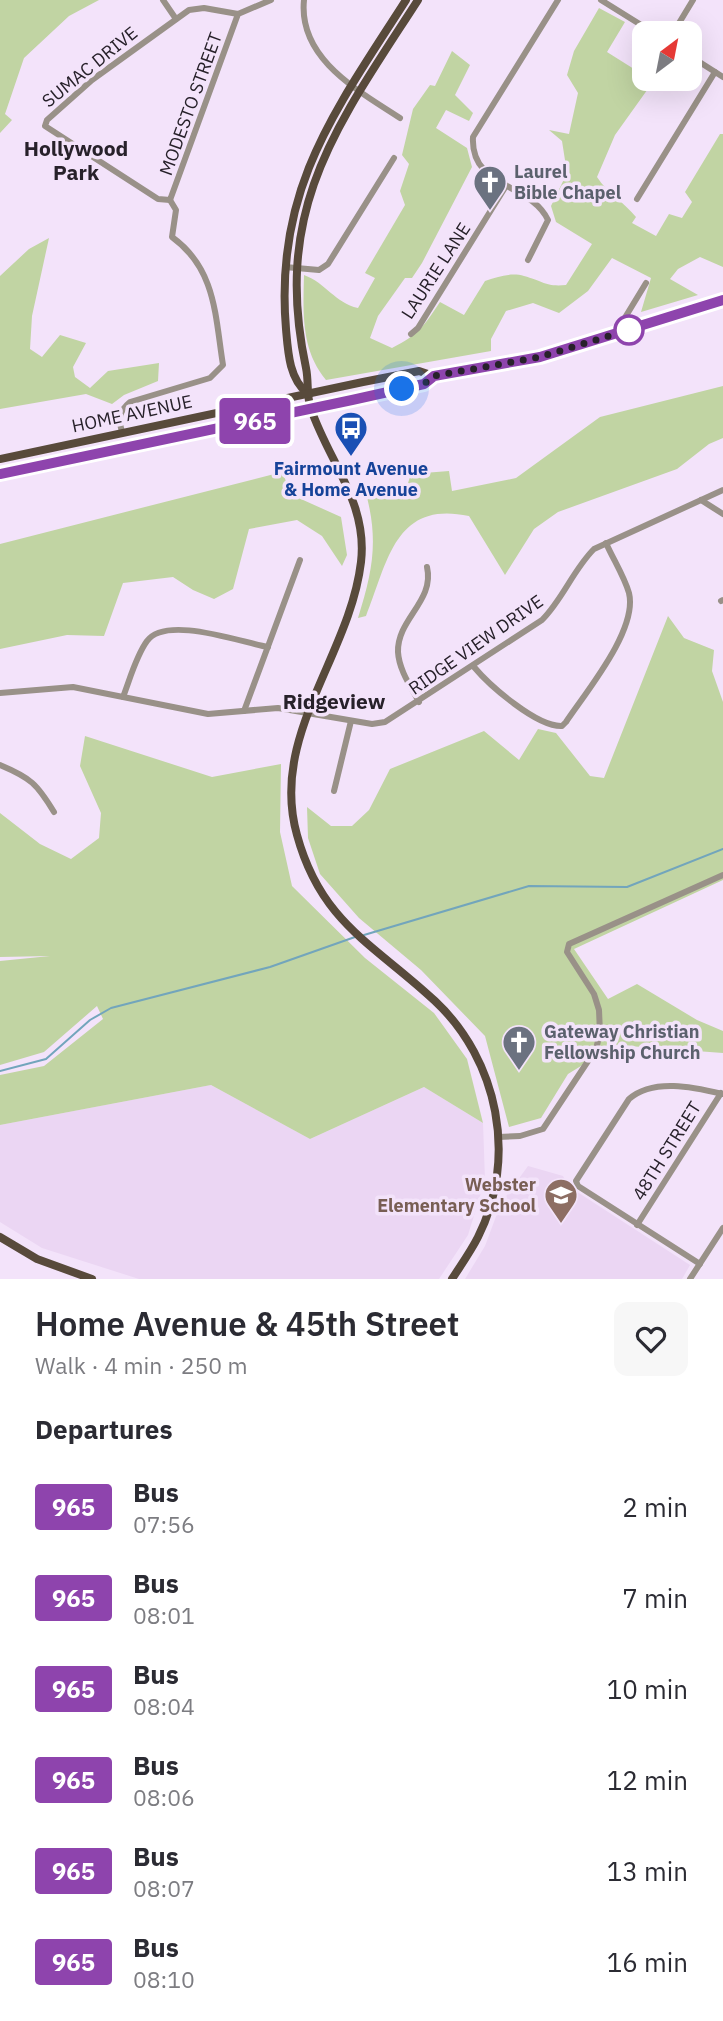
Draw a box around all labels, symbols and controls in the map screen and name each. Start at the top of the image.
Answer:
street label: SUMAC DRIVE [37,21,142,112]
north arrow [632,21,702,91]
map controls [632,21,702,91]
street label: MODESTO STREET [154,29,227,178]
district label: Hollywood Park [24,134,128,186]
place label: Laurel Bible Chapel [514,160,622,204]
church icon: Laurel Bible Chapel [471,163,509,212]
street label: LAURIE LANE [396,218,475,323]
unlabelled marker [614,315,644,345]
your location [384,371,419,406]
street label: HOME AVENUE [70,390,194,437]
line badge: 965 [215,398,295,444]
text: 965 [233,405,277,437]
bus stop icon: Fairmount Avenue & Home Avenue [332,409,370,458]
place label: Fairmount Avenue & Home Avenue [274,457,428,501]
street label: RIDGE VIEW DRIVE [404,589,548,700]
district label: Ridgeview [283,687,386,715]
place label: Gateway Christian Fellowship Church [544,1020,700,1064]
church icon: Gateway Christian Fellowship Church [500,1023,538,1072]
street label: 48TH STREET [627,1097,706,1204]
place label: Webster Elementary School [377,1173,537,1217]
school or university icon: Webster Elementary School [542,1176,580,1225]
text: Home Avenue & 45th Street [35,1302,459,1345]
button: heart [614,1302,688,1376]
text: Walk · 4 min · 250 m [35,1350,248,1380]
text: Departures [35,1412,173,1446]
text: Bus [133,1475,179,1509]
text: 2 min [622,1490,688,1524]
text: 965 [52,1491,95,1523]
text: 07:56 [133,1509,195,1539]
text: Bus [133,1566,179,1600]
text: 7 min [622,1581,688,1615]
text: 965 [52,1582,95,1614]
text: 08:01 [133,1600,195,1630]
text: Bus [133,1657,179,1691]
text: 10 min [607,1672,688,1706]
text: 965 [52,1673,95,1705]
text: 08:04 [133,1691,195,1721]
text: Bus [133,1748,179,1782]
text: 12 min [607,1763,688,1797]
text: 965 [52,1764,95,1796]
text: 08:06 [133,1782,195,1812]
text: Bus [133,1839,179,1873]
text: 13 min [607,1854,688,1888]
text: 965 [52,1855,95,1887]
text: 08:07 [133,1873,195,1903]
text: Bus [133,1930,179,1964]
text: 16 min [607,1945,688,1979]
text: 965 [52,1946,95,1978]
text: 08:10 [133,1964,195,1994]

